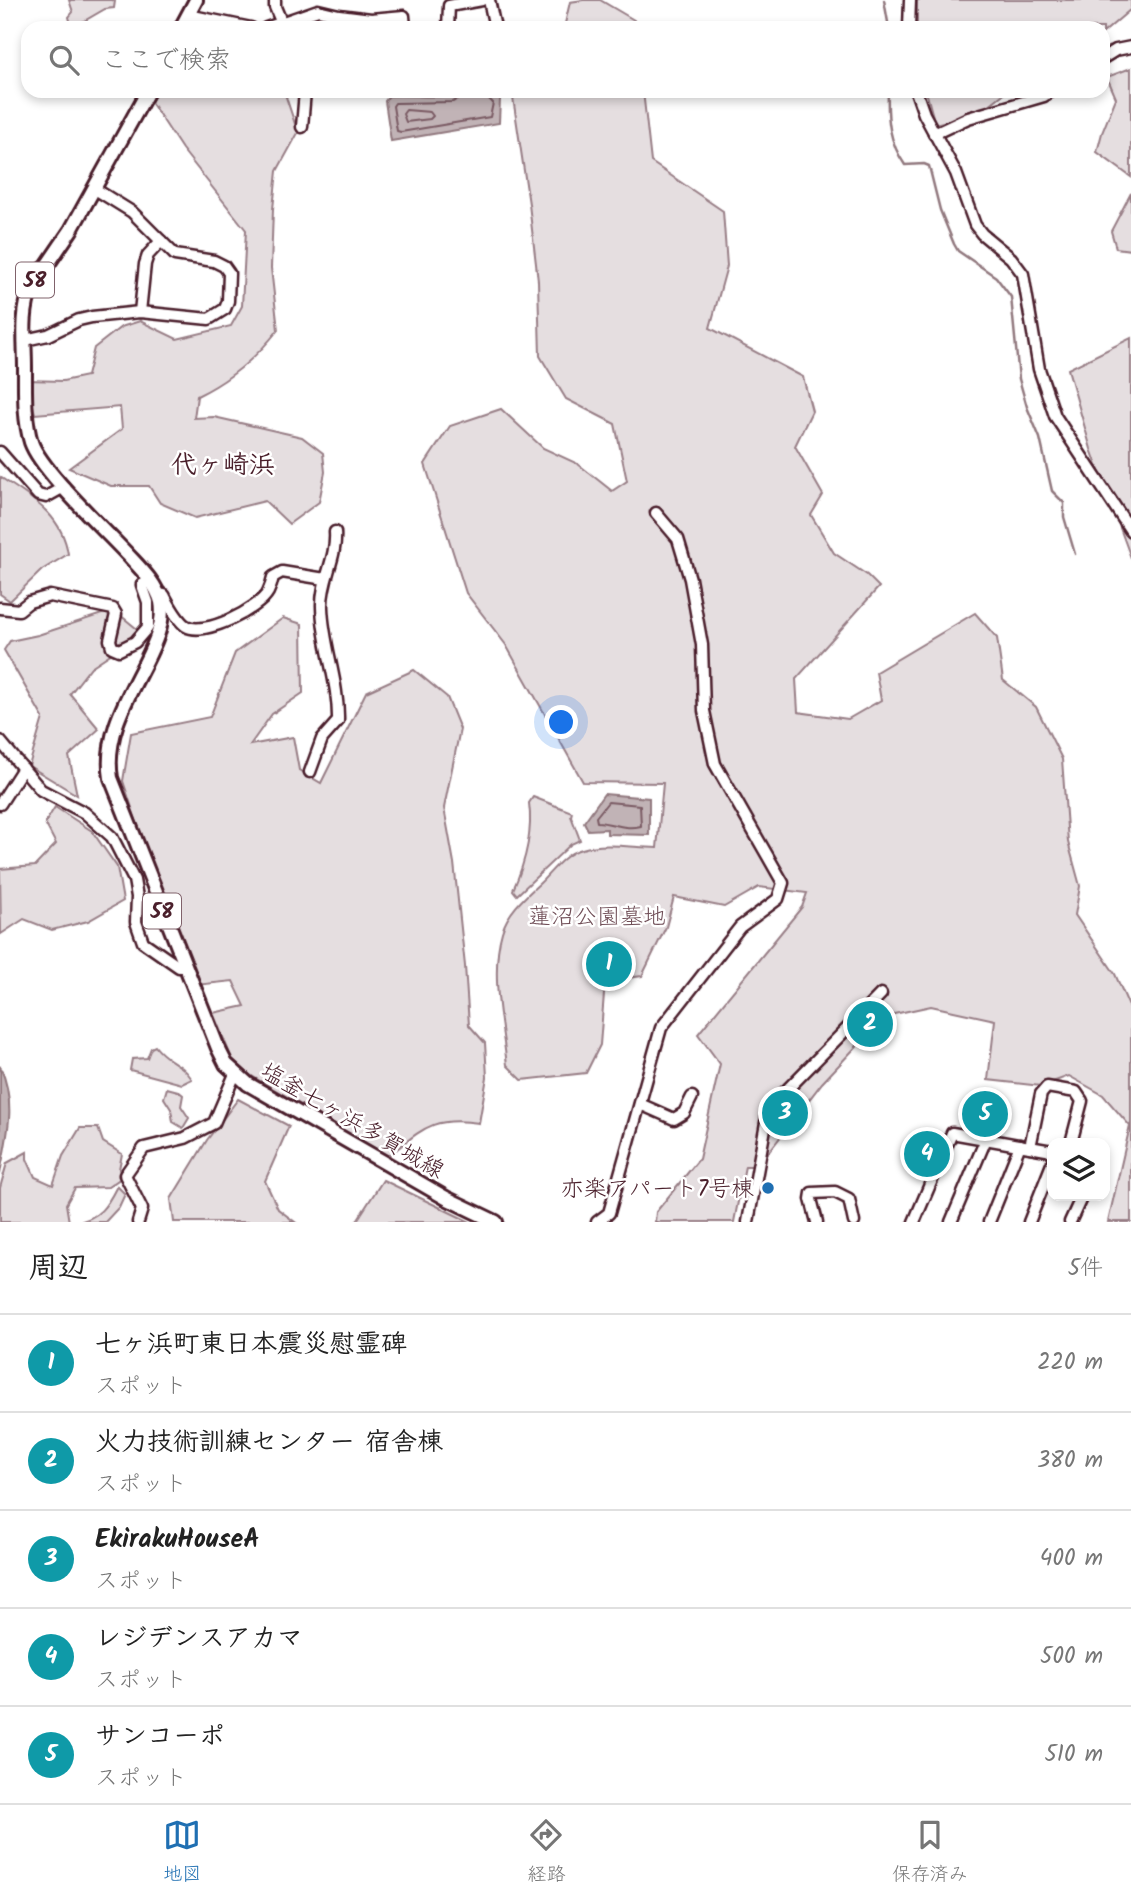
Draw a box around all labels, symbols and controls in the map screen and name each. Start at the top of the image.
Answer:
search box [21,21,1110,98]
text: ここで検索 [101,40,231,82]
icon: search [45,41,83,79]
road number: 58 [16,262,54,298]
district label: 代ヶ崎浜 [171,445,275,487]
your location [544,705,578,739]
road number: 58 [143,894,181,928]
park label: 蓮沼公園墓地 [528,900,666,936]
pin: 1 [586,938,632,990]
pin: 2 [847,998,893,1050]
street label: 塩釜七ヶ浜多賀城線 [253,1054,451,1189]
pin: 3 [762,1087,808,1139]
pin: 5 [962,1088,1008,1140]
pin: 4 [904,1128,950,1180]
map controls [1047,1138,1110,1201]
button: layers [1047,1138,1110,1201]
place label: 亦楽アパート7号棟 [561,1172,754,1208]
marker: 亦楽アパート7号棟 [760,1180,776,1196]
text: 周辺 [28,1245,88,1293]
text: 5件 [1068,1251,1103,1287]
text: 七ヶ浜町東日本震災慰霊碑 [95,1324,407,1366]
text: 1 [48,1345,54,1381]
text: 220 m [1037,1345,1103,1381]
text: スポット [95,1369,187,1405]
text: 火力技術訓練センター 宿舎棟 [95,1422,443,1464]
text: 2 [44,1443,58,1479]
text: 380 m [1037,1443,1103,1479]
text: スポット [95,1467,187,1503]
text: EkirakuHouseA [95,1519,260,1561]
text: 3 [45,1541,57,1577]
text: 400 m [1040,1541,1103,1577]
text: スポット [95,1564,187,1600]
text: レジデンスアカマ [95,1618,303,1660]
text: 4 [45,1639,57,1675]
text: 500 m [1040,1639,1103,1675]
text: スポット [95,1663,187,1699]
text: サンコーポ [95,1716,225,1758]
text: 5 [45,1737,57,1773]
text: 510 m [1044,1737,1103,1773]
text: スポット [95,1761,187,1797]
tab: 地図 [163,1816,201,1890]
tab: 経路 [527,1816,566,1890]
tab: 保存済み [892,1816,968,1890]

